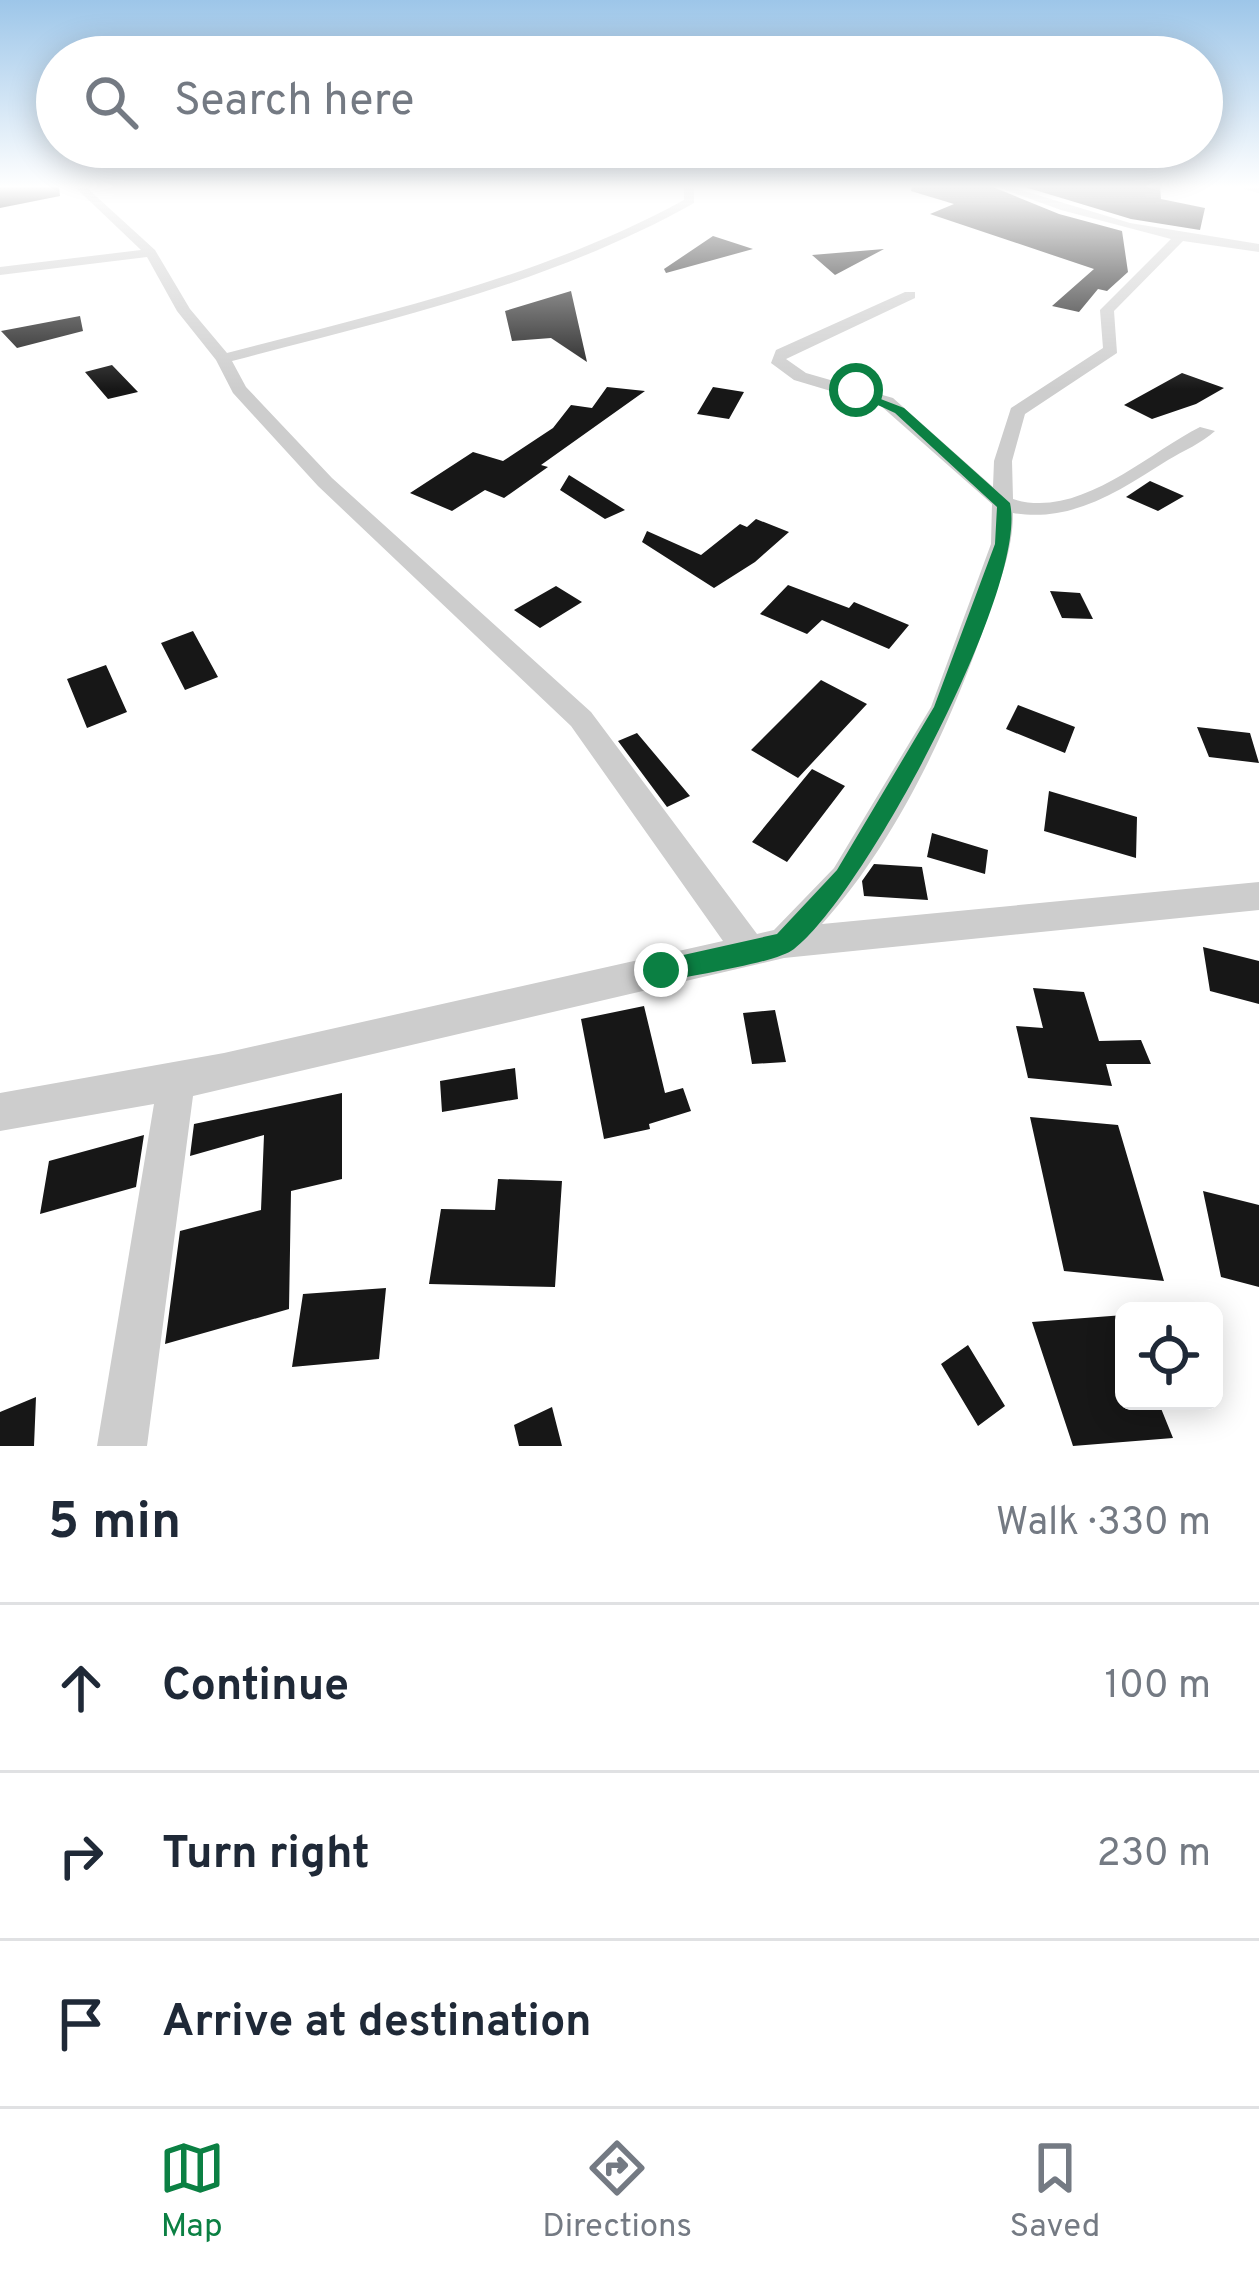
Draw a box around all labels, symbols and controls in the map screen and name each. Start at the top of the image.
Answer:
search box [36,36,1223,168]
icon: search [78,69,144,135]
text: Search here [174,74,414,131]
route start [829,363,883,417]
route end [634,943,688,997]
map controls [1115,1302,1223,1410]
button: locate [1115,1302,1223,1410]
text: 5 min [48,1492,181,1557]
text: Walk · 330 m [996,1500,1211,1549]
icon: ahead [48,1655,114,1721]
text: Continue [162,1659,349,1716]
text: 100 m [1104,1663,1211,1712]
icon: right [48,1823,114,1889]
text: Turn right [162,1827,370,1884]
text: 230 m [1097,1831,1211,1880]
icon: arrive [48,1991,114,2057]
text: Arrive at destination [162,1995,592,2052]
tab: Map [159,2135,225,2249]
tab: Directions [542,2135,692,2249]
tab: Saved [1010,2135,1100,2249]

